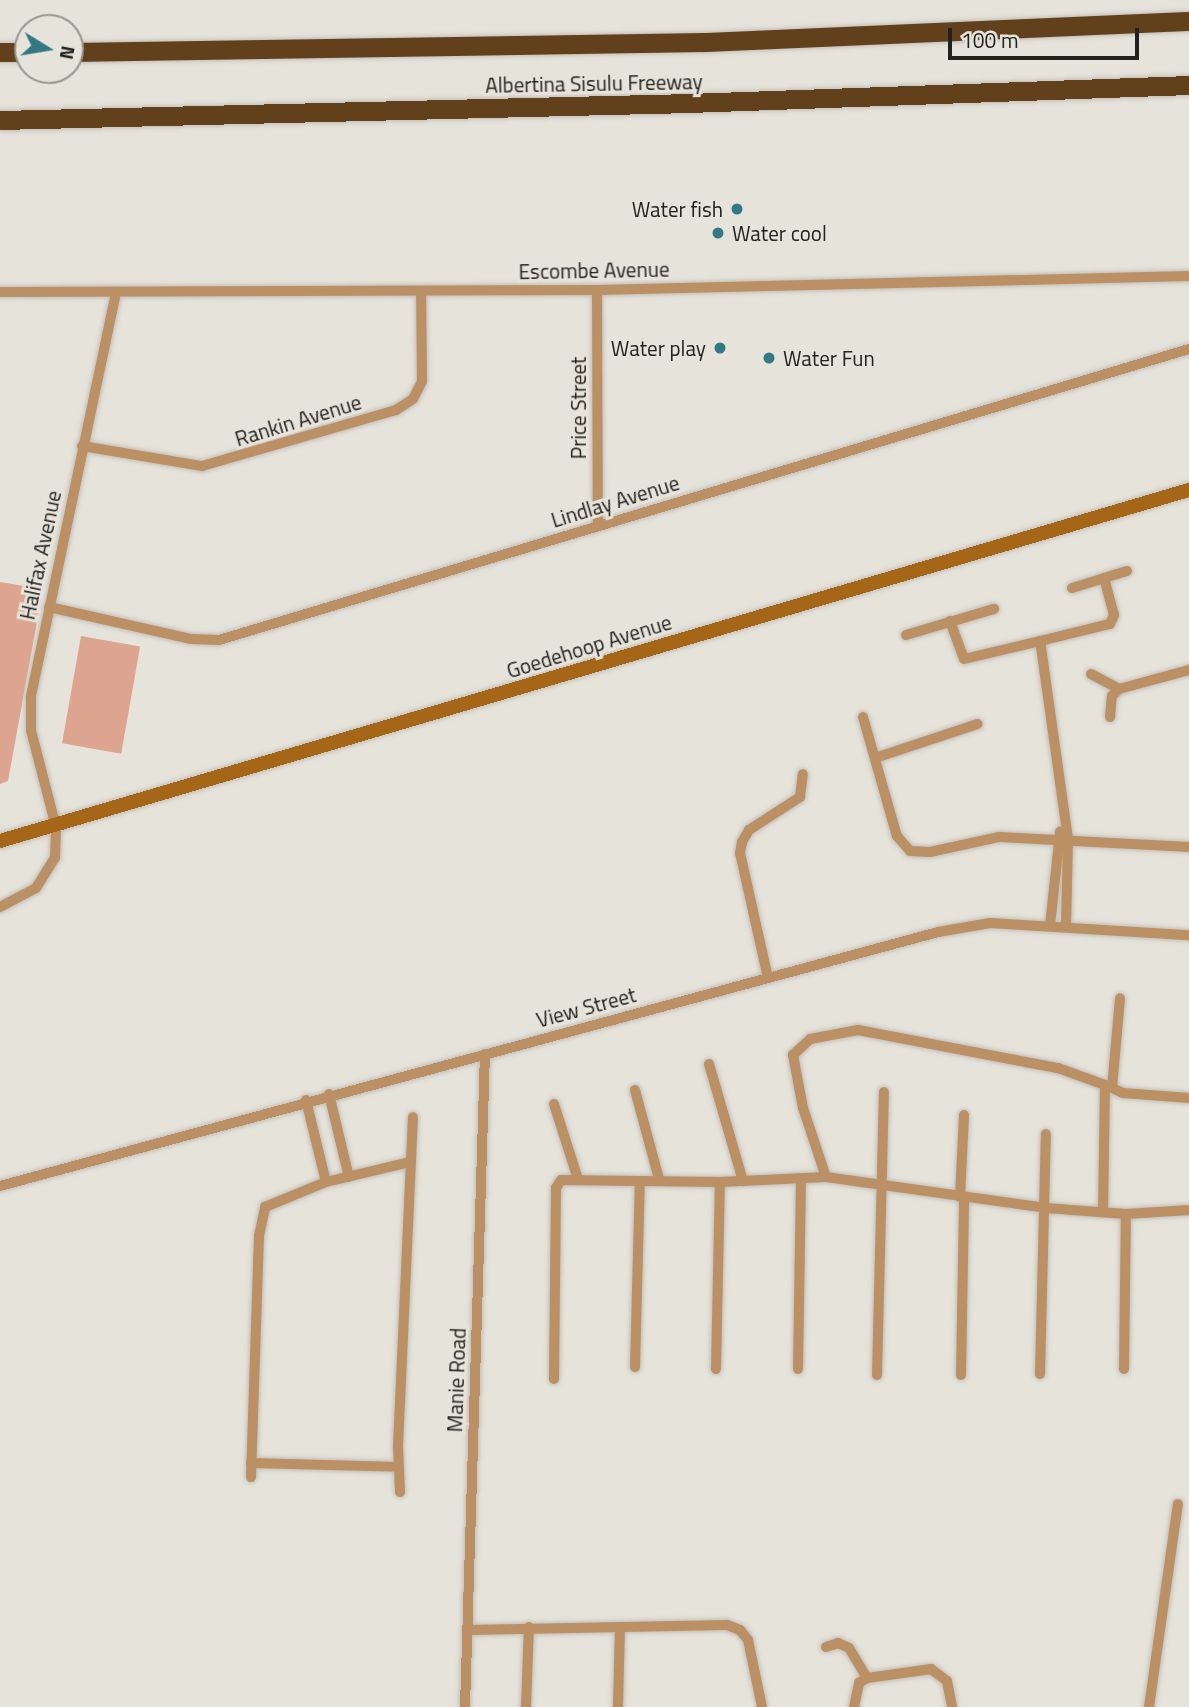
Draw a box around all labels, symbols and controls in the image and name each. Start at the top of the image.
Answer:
north arrow [14,14,84,84]
scale bar [951,14,1142,58]
text: 100 m [961,24,1018,56]
text: N [53,43,84,62]
street label: Albertina Sisulu Freeway [485,69,703,97]
place label: Water fish [632,196,723,222]
marker: Water fish [729,201,745,217]
place label: Water cool [732,220,827,246]
marker: Water cool [710,225,726,241]
street label: Escombe Avenue [518,256,670,284]
place label: Water play [611,335,706,361]
marker: Water play [712,340,728,356]
place label: Water Fun [783,345,875,371]
marker: Water Fun [761,350,777,366]
street label: Price Street [565,357,591,459]
street label: Rankin Avenue [232,389,364,451]
street label: Lindlay Avenue [548,470,682,532]
street label: Halifax Avenue [14,488,66,622]
street label: Goedehoop Avenue [503,609,675,683]
street label: View Street [533,982,639,1032]
street label: Manie Road [442,1327,470,1433]

